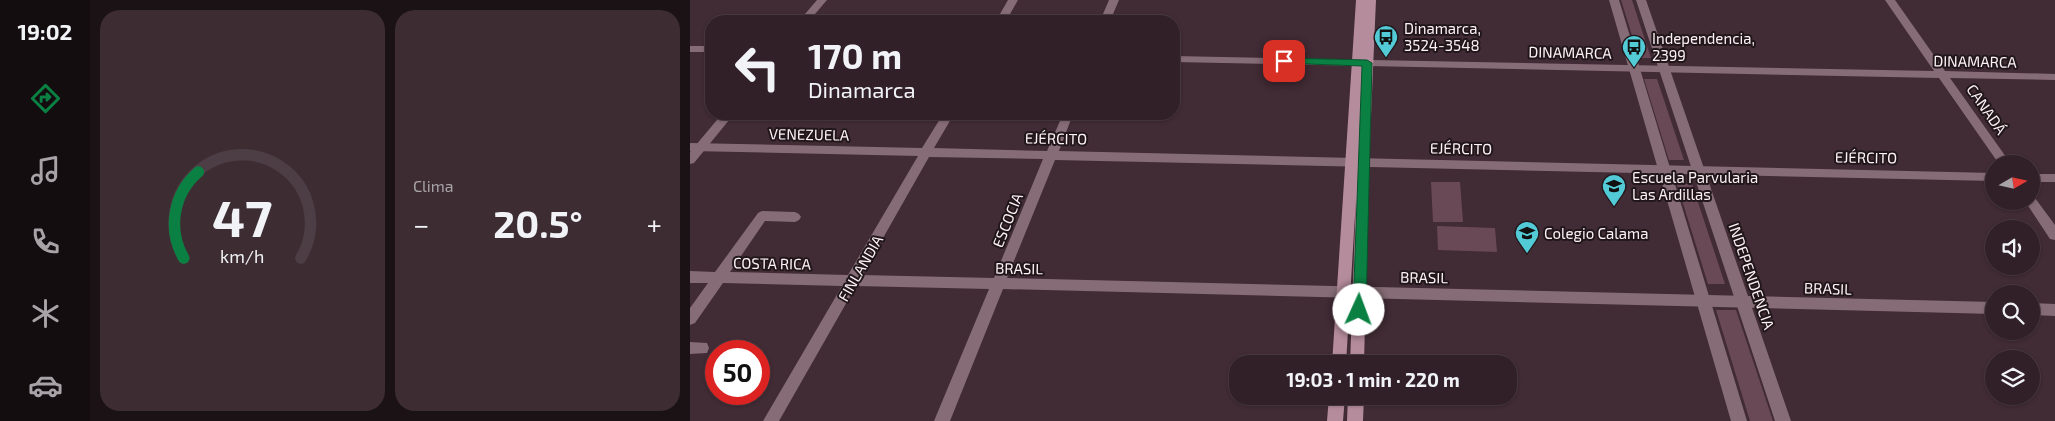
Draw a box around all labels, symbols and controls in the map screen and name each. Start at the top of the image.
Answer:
text: 19:02 [18,18,72,44]
place label: Dinamarca, 3524-3548 [1404,19,1481,54]
bus stop icon: Dinamarca, 3524-3548 [1373,24,1399,58]
place label: Independencia, 2399 [1652,29,1755,64]
text: 170 m [808,34,902,76]
bus stop icon: Independencia, 2399 [1621,34,1647,68]
icon: left [725,35,790,100]
pin [1263,40,1305,82]
street label: DINAMARCA [1528,42,1613,62]
icon: arrive [1270,47,1298,75]
street label: DINAMARCA [1933,51,2018,71]
text: Dinamarca [808,76,916,102]
street label: CANADÁ [1963,80,2011,138]
icon: directions [28,81,63,116]
street label: VENEZUELA [769,124,850,144]
street label: EJÉRCITO [1025,128,1087,148]
street label: EJÉRCITO [1430,138,1492,158]
street label: EJÉRCITO [1835,147,1897,167]
icon: music [28,153,63,188]
north arrow [1985,155,2040,210]
map controls [1985,155,2040,405]
place label: Escuela Parvularia Las Ardillas [1632,168,1758,203]
school or university icon: Escuela Parvularia Las Ardillas [1601,173,1627,207]
text: Clima [413,176,454,195]
text: 47 [212,185,273,247]
street label: ESCOCIA [988,190,1026,250]
text: 20.5° [493,200,583,246]
text: − [413,207,429,241]
text: + [647,207,662,241]
school or university icon: Colegio Calama [1514,220,1540,254]
street label: INDEPENDENCIA [1725,220,1779,332]
button: sound [1985,220,2040,275]
icon: phone [28,224,63,259]
place label: Colegio Calama [1544,224,1648,242]
street label: FINLANDIA [834,231,886,304]
text: km/h [220,245,265,267]
street label: COSTA RICA [733,253,812,273]
street label: BRASIL [995,259,1043,277]
street label: BRASIL [1400,268,1448,286]
street label: BRASIL [1804,278,1853,298]
position arrow [1332,283,1384,335]
button: search [1985,285,2040,340]
icon: climate [28,296,63,331]
speed limit sign: 50 [705,340,770,405]
button: layers [1985,350,2040,405]
icon: car [28,368,63,403]
text: 19:03 · 1 min · 220 m [1286,368,1460,391]

